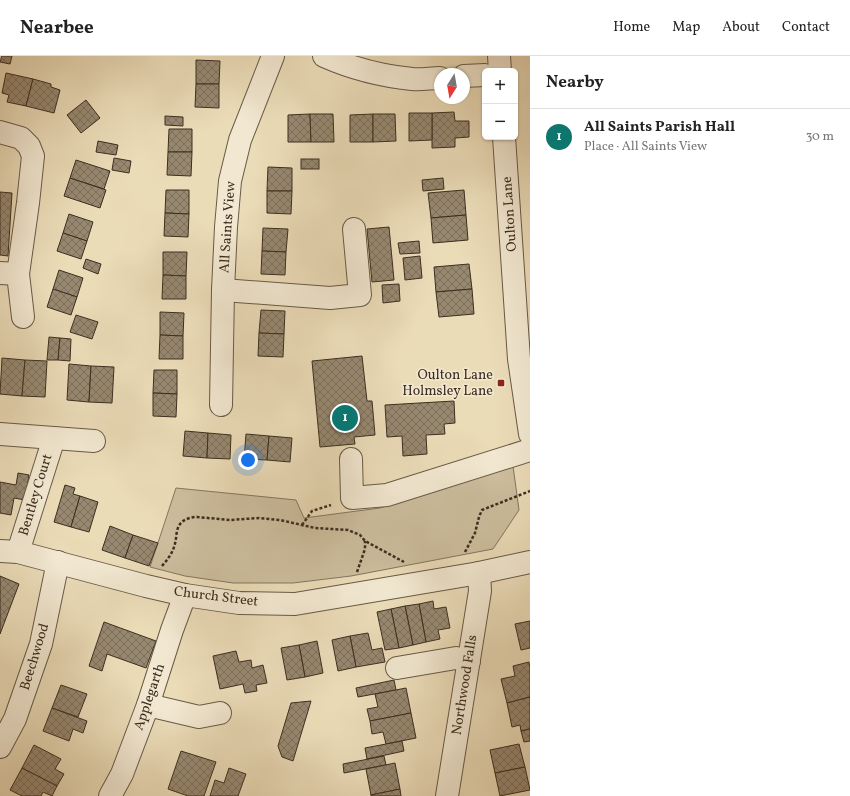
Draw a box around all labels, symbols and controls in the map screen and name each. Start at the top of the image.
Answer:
text: Nearbee [20,15,94,41]
text: Home [613,18,650,37]
text: Map [672,18,700,37]
text: About [722,18,760,37]
text: Contact [782,18,830,37]
north arrow [434,68,470,104]
map controls [482,68,518,140]
button: + [482,68,518,104]
text: Nearby [546,71,604,94]
button: − [482,104,518,140]
text: All Saints Parish Hall [584,117,735,138]
text: 1 [556,128,562,146]
text: 30 m [806,128,834,146]
text: Place · All Saints View [584,138,707,156]
street label: Oulton Lane [498,175,522,252]
street label: All Saints View [215,180,241,274]
place label: Oulton Lane Holmsley Lane [402,366,493,401]
marker: Oulton Lane Holmsley Lane [496,378,506,388]
pin: 1 [332,403,358,433]
your location [238,450,258,470]
street label: Bentley Court [15,452,57,538]
street label: Church Street [173,582,259,612]
street label: Beechwood [16,621,54,693]
street label: Northwood Falls [448,634,482,736]
street label: Applegarth [130,661,170,733]

